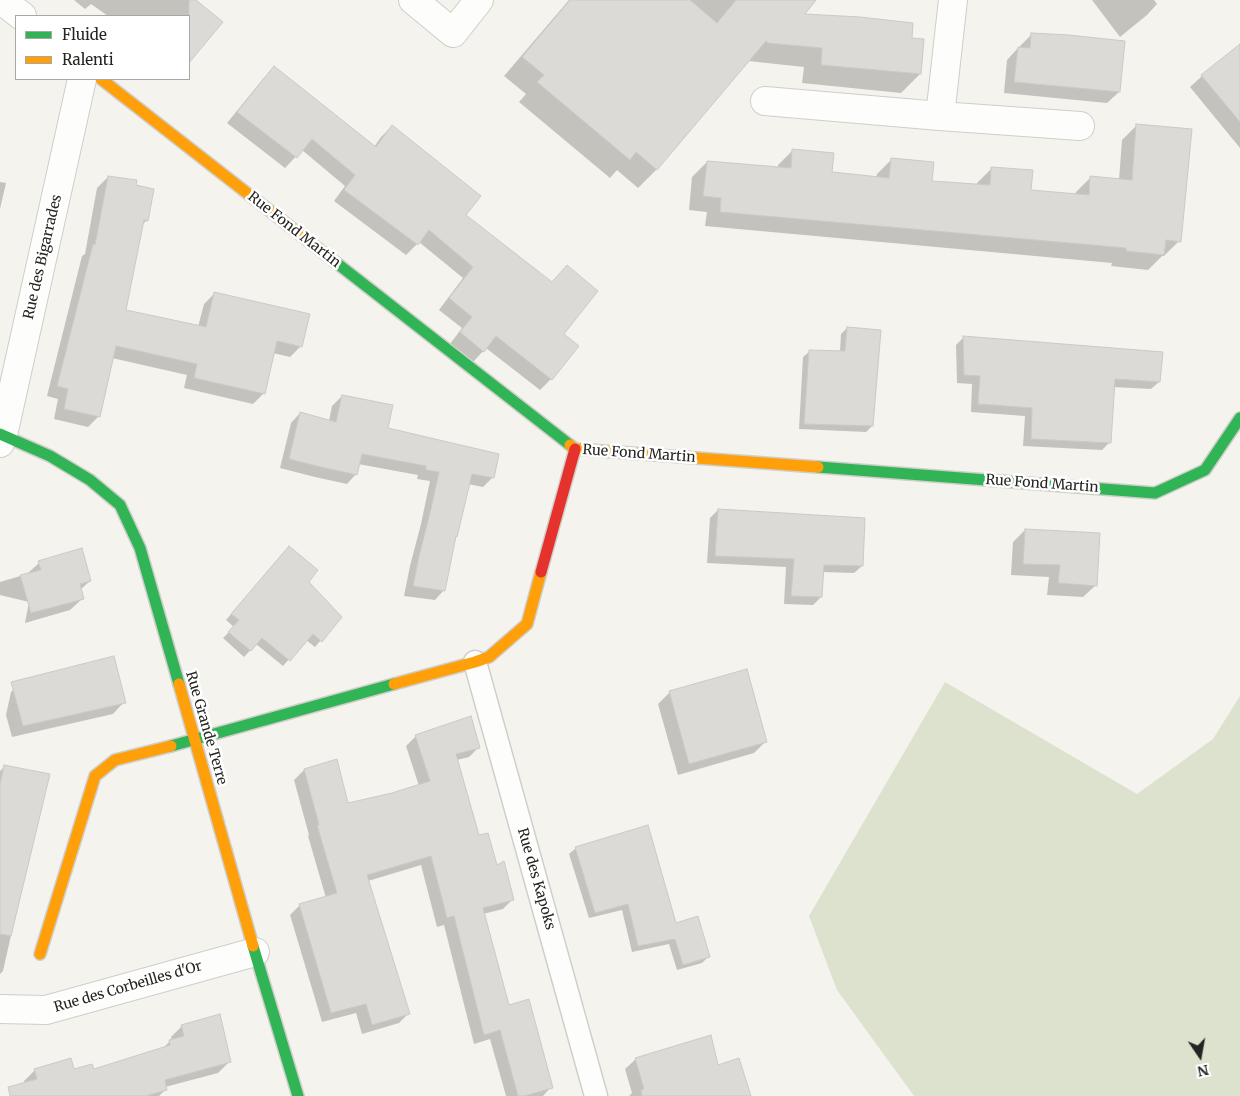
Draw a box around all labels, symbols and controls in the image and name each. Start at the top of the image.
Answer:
legend [15,15,190,80]
text: Fluide [62,25,107,44]
text: Ralenti [62,50,114,69]
street label: Rue Fond Martin [244,189,344,271]
street label: Rue des Bigarrades [20,193,66,321]
street label: Rue Fond Martin [582,442,696,466]
street label: Rue Fond Martin [985,472,1099,496]
street label: Rue Grande Terre [182,669,230,787]
street label: Rue des Kapoks [513,826,559,932]
street label: Rue des Corbeilles d'Or [52,958,204,1016]
north arrow [1175,1031,1225,1081]
text: N [1196,1061,1210,1081]

